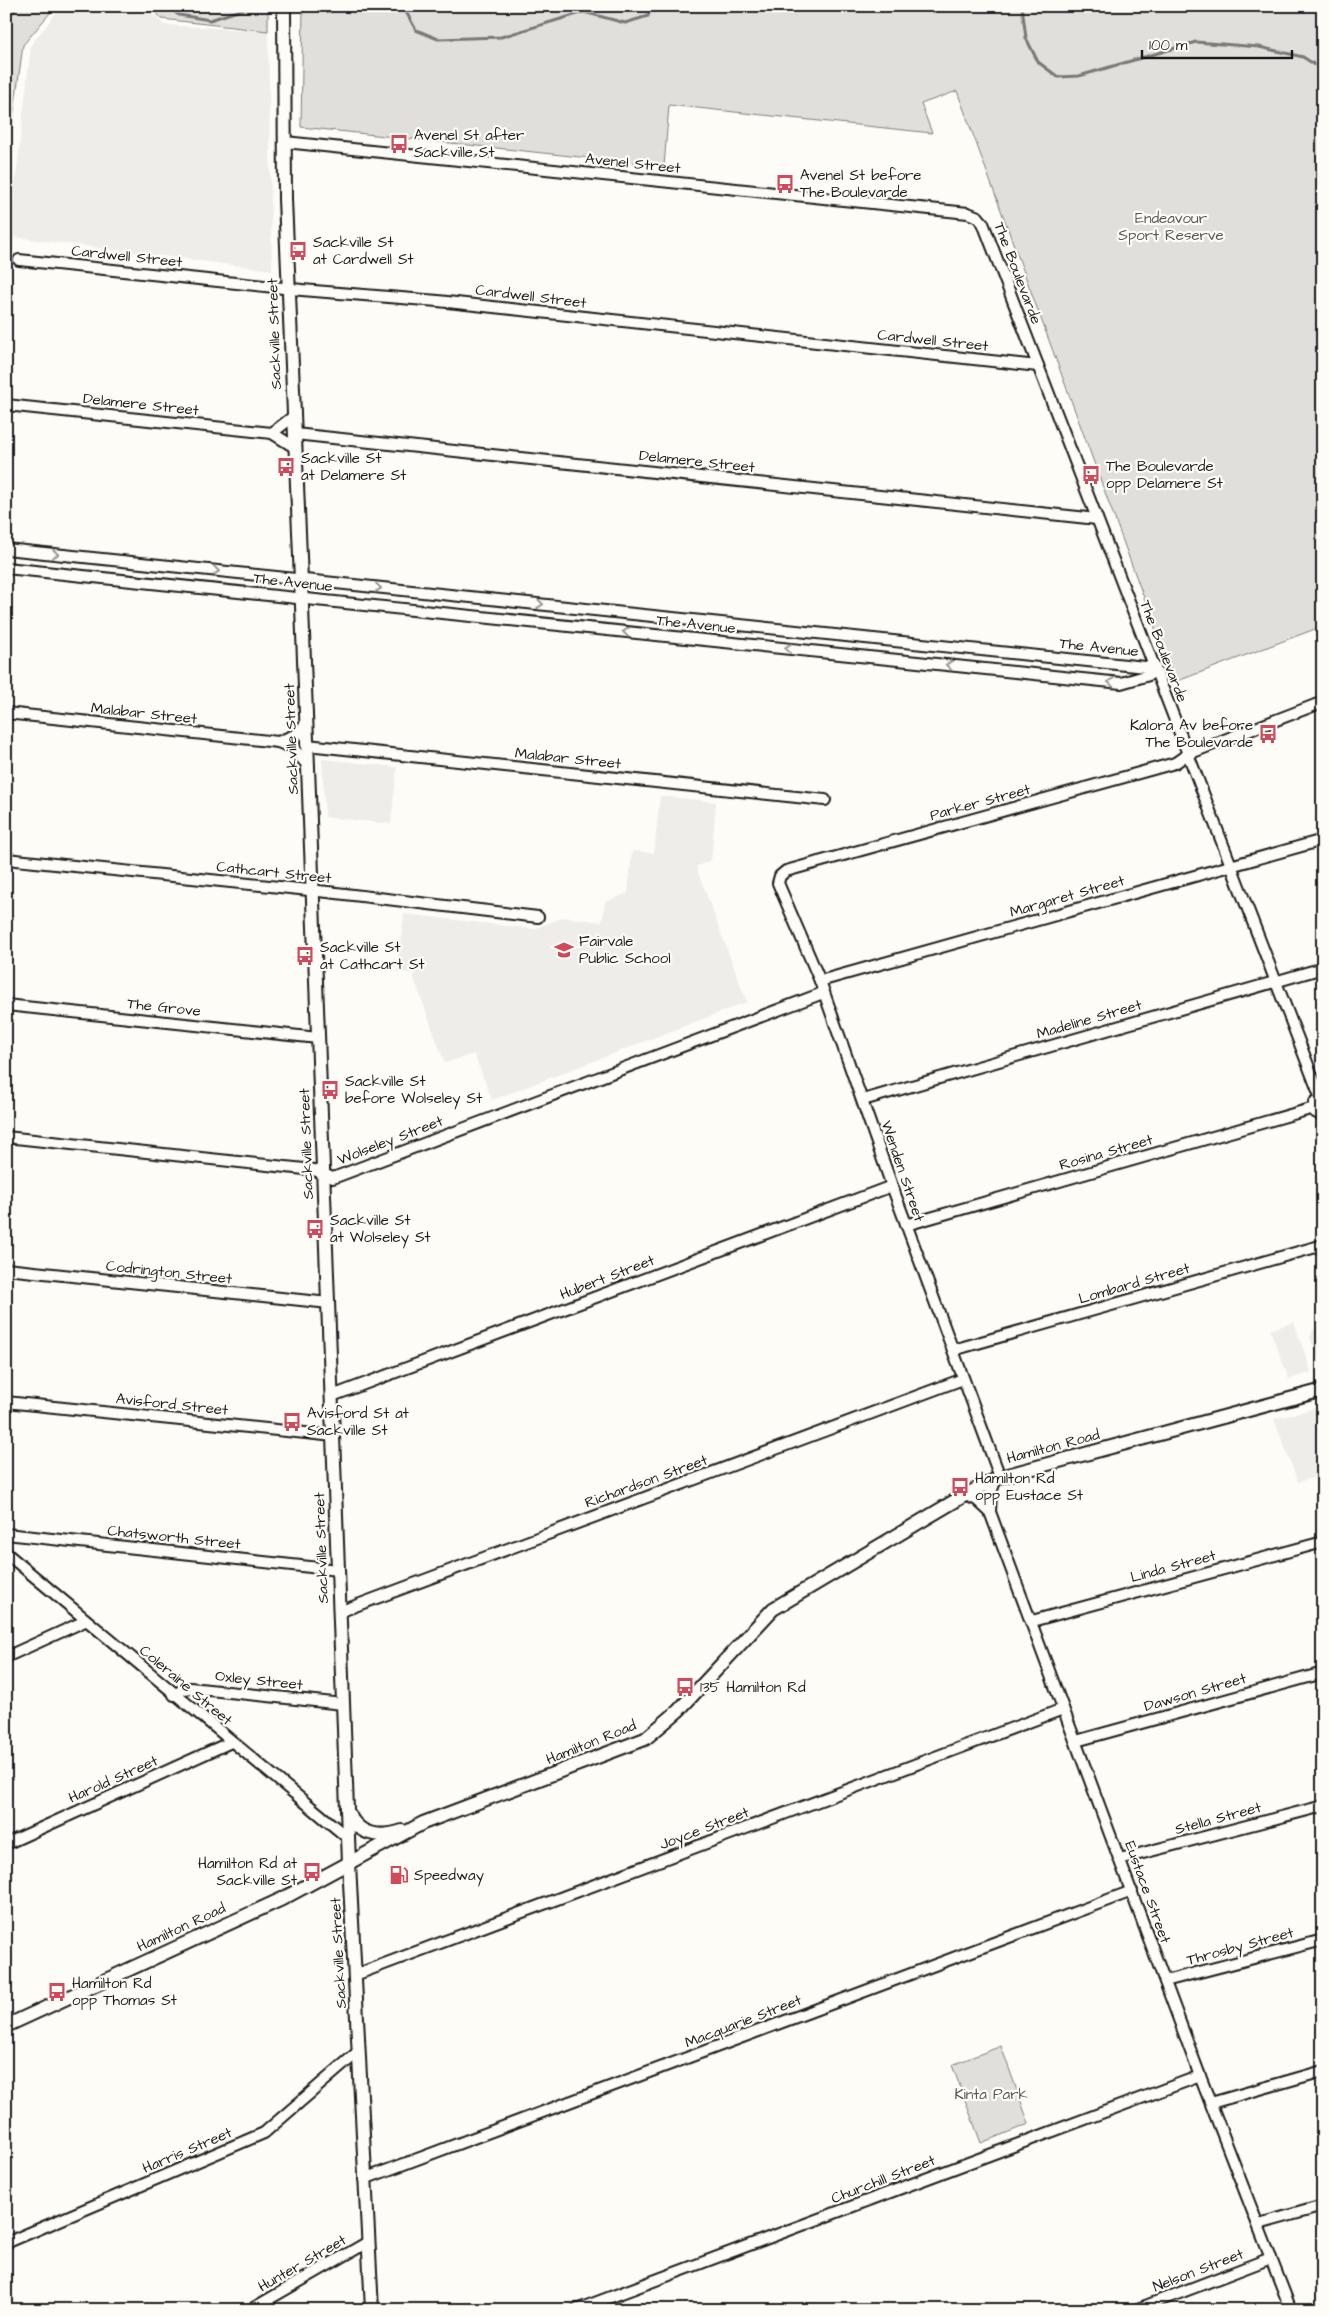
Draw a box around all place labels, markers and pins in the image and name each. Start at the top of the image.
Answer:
place label: Avenel St after Sackville St [414,125,524,163]
bus stop icon: Avenel St after Sackville St [388,133,410,155]
place label: Avenel St before The Boulevarde [800,165,921,203]
bus stop icon: Avenel St before The Boulevarde [774,173,796,195]
place label: Sackville St at Cardwell St [313,232,414,270]
bus stop icon: Sackville St at Cardwell St [287,240,309,262]
place label: Sackville St at Delamere St [301,448,406,486]
bus stop icon: Sackville St at Delamere St [275,456,297,478]
place label: The Boulevarde opp Delamere St [1106,456,1223,494]
bus stop icon: The Boulevarde opp Delamere St [1080,464,1102,486]
place label: Kalora Av before The Boulevarde [1130,715,1253,753]
bus stop icon: Kalora Av before The Boulevarde [1257,723,1279,745]
place label: Fairvale Public School [579,931,671,969]
place label: Sackville St at Cathcart St [320,937,425,975]
school or university icon: Fairvale Public School [553,939,575,961]
bus stop icon: Sackville St at Cathcart St [294,945,316,967]
place label: Sackville St before Wolseley St [345,1071,482,1110]
bus stop icon: Sackville St before Wolseley St [319,1079,341,1101]
place label: Sackville St at Wolseley St [330,1210,431,1249]
bus stop icon: Sackville St at Wolseley St [304,1218,326,1240]
place label: Avisford St at Sackville St [307,1403,409,1441]
bus stop icon: Avisford St at Sackville St [281,1411,303,1433]
place label: Hamilton Rd opp Eustace St [975,1468,1083,1506]
bus stop icon: Hamilton Rd opp Eustace St [949,1476,971,1498]
bus stop icon: 135 Hamilton Rd [674,1676,696,1698]
place label: 135 Hamilton Rd [700,1677,806,1698]
place label: Hamilton Rd at Sackville St [198,1853,297,1891]
bus stop icon: Hamilton Rd at Sackville St [301,1861,323,1883]
fuel station icon: Speedway [388,1864,410,1886]
place label: Speedway [414,1865,484,1887]
place label: Hamilton Rd opp Thomas St [72,1973,177,2011]
bus stop icon: Hamilton Rd opp Thomas St [46,1981,68,2003]

